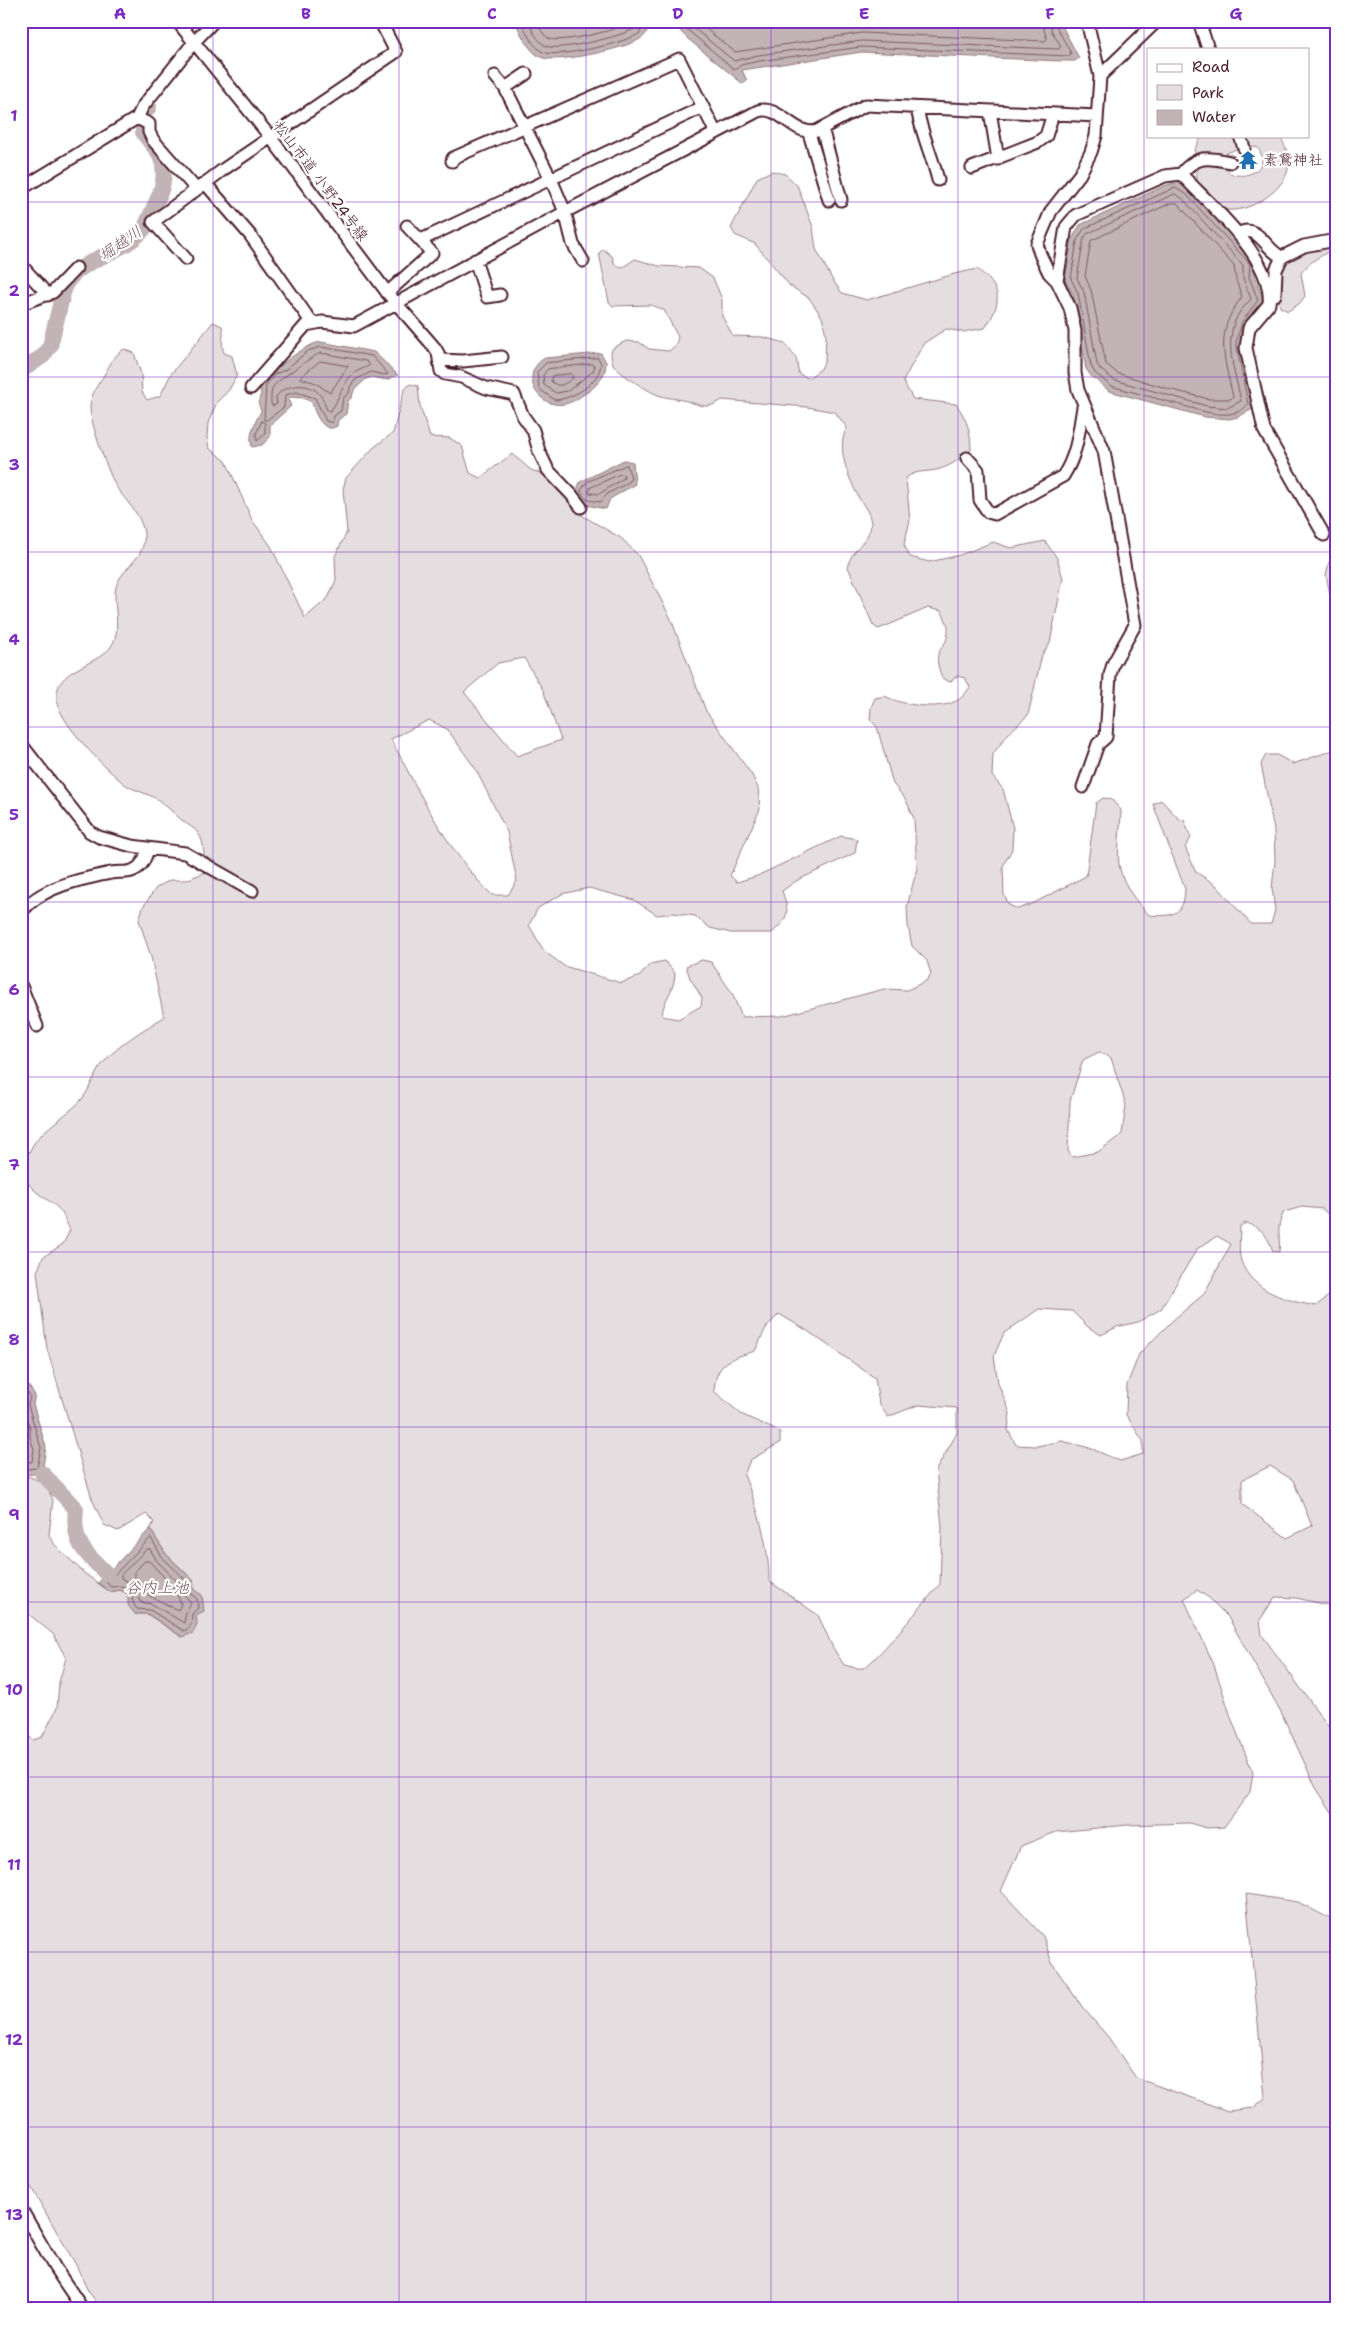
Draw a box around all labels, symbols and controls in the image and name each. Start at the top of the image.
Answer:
text: A [114,3,126,24]
text: B [301,3,311,24]
text: C [487,3,497,24]
text: D [672,3,684,24]
text: E [859,3,869,24]
text: F [1045,3,1055,24]
text: G [1230,3,1243,24]
legend [1147,48,1310,138]
text: Road [1192,57,1230,77]
text: Park [1192,83,1224,103]
text: 1 [10,105,18,126]
text: Water [1192,107,1236,127]
street label: 松山市道 小野24号線 [269,117,373,245]
temple icon: 素鵞神社 [1237,149,1259,171]
place label: 素鵞神社 [1263,150,1323,170]
water label: 堀越川 [95,221,146,266]
text: 2 [8,280,20,301]
text: 3 [8,454,20,475]
text: 4 [8,629,20,650]
text: 5 [9,804,19,825]
text: 6 [8,979,20,1000]
text: 7 [8,1154,20,1175]
text: 8 [8,1329,20,1350]
text: 9 [8,1504,20,1525]
water label: 谷内上池 [125,1577,190,1598]
text: 10 [5,1679,23,1700]
text: 11 [7,1854,21,1875]
text: 12 [5,2029,23,2050]
text: 13 [5,2204,23,2225]

